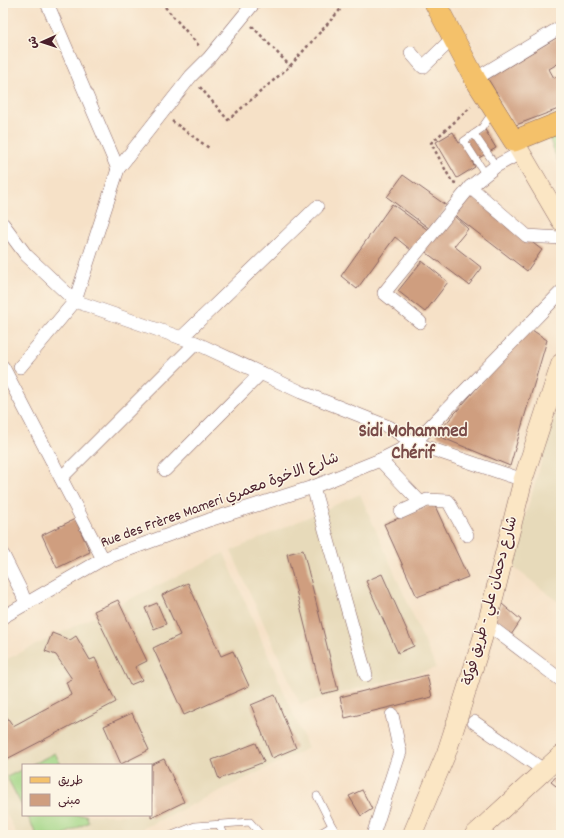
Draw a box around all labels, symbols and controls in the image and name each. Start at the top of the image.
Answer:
north arrow [22,22,62,62]
text: ش [26,36,42,49]
district label: Sidi Mohammed Chérif [358,419,468,468]
street label: Rue des Frères Mameri شارع الاخوة معمري [98,448,342,554]
street label: شارع دحمان علي - طريق فوكة [458,514,524,688]
legend [22,764,152,816]
text: طريق [58,773,83,790]
text: مبنى [58,793,81,810]

